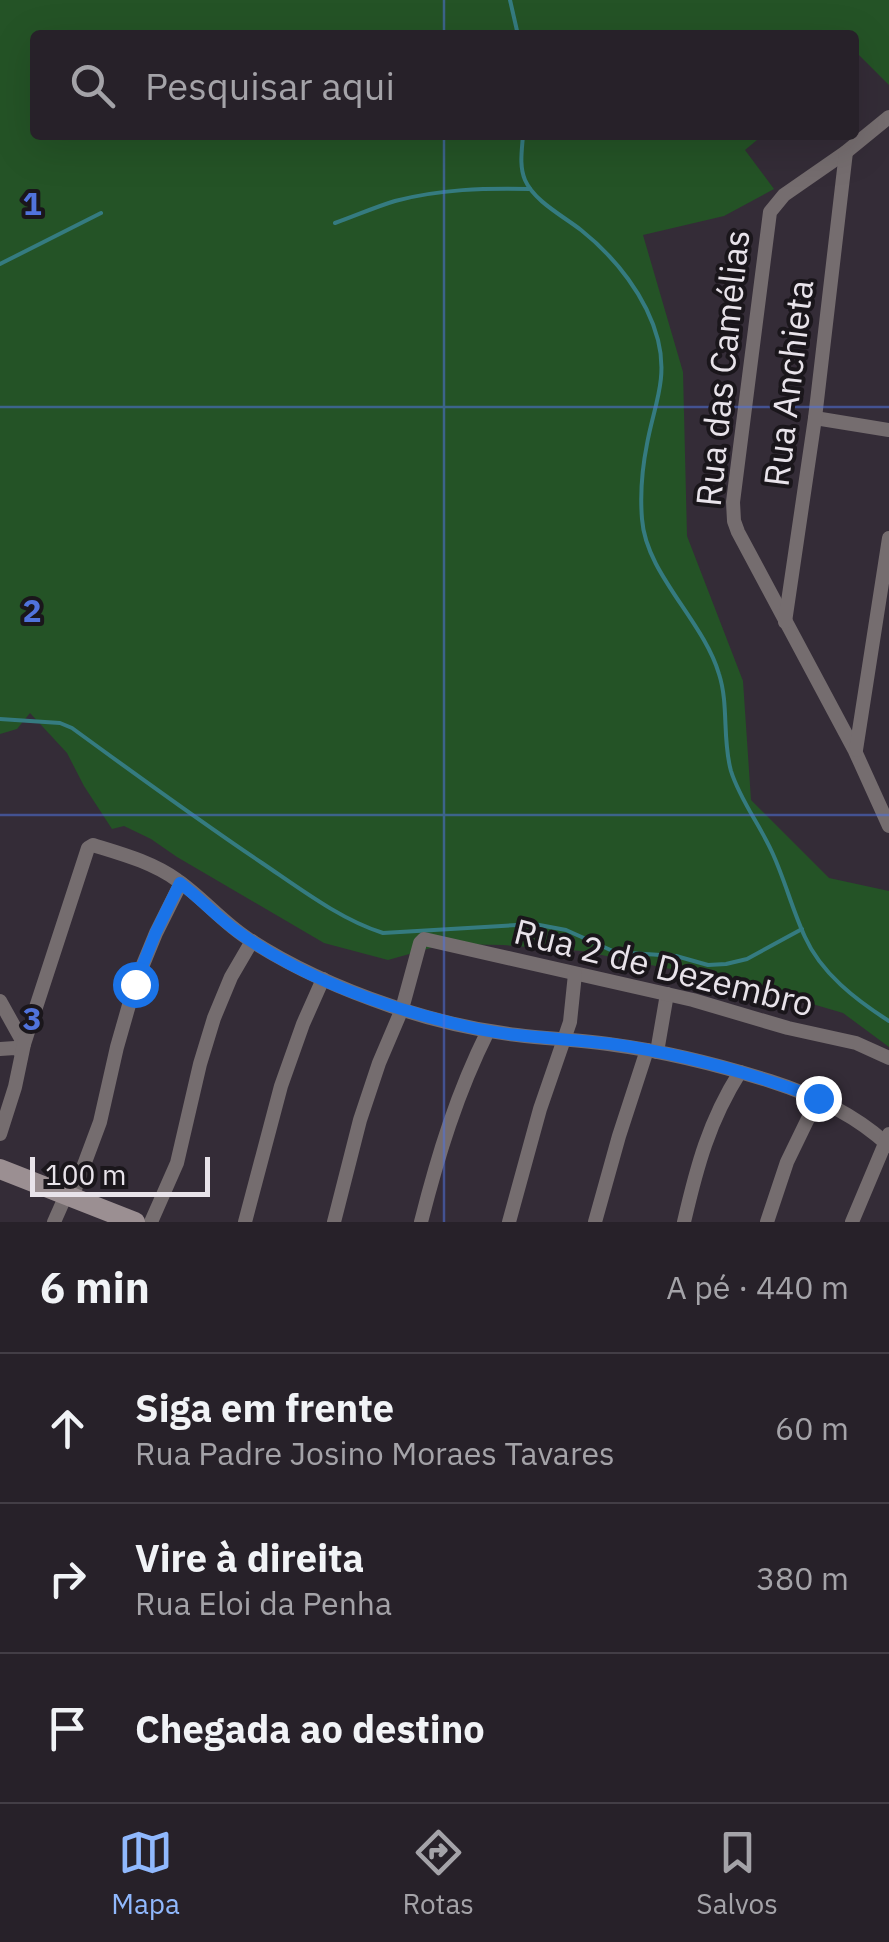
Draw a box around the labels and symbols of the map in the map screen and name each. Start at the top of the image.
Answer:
text: 1 [22,182,42,224]
street label: Rua das Camélias [685,227,759,509]
street label: Rua Anchieta [752,277,824,489]
text: 2 [22,589,42,631]
street label: Rua 2 de Dezembro [509,908,819,1026]
route start [113,962,159,1008]
text: 3 [22,997,42,1039]
route end [796,1076,842,1122]
scale bar [30,1152,210,1196]

